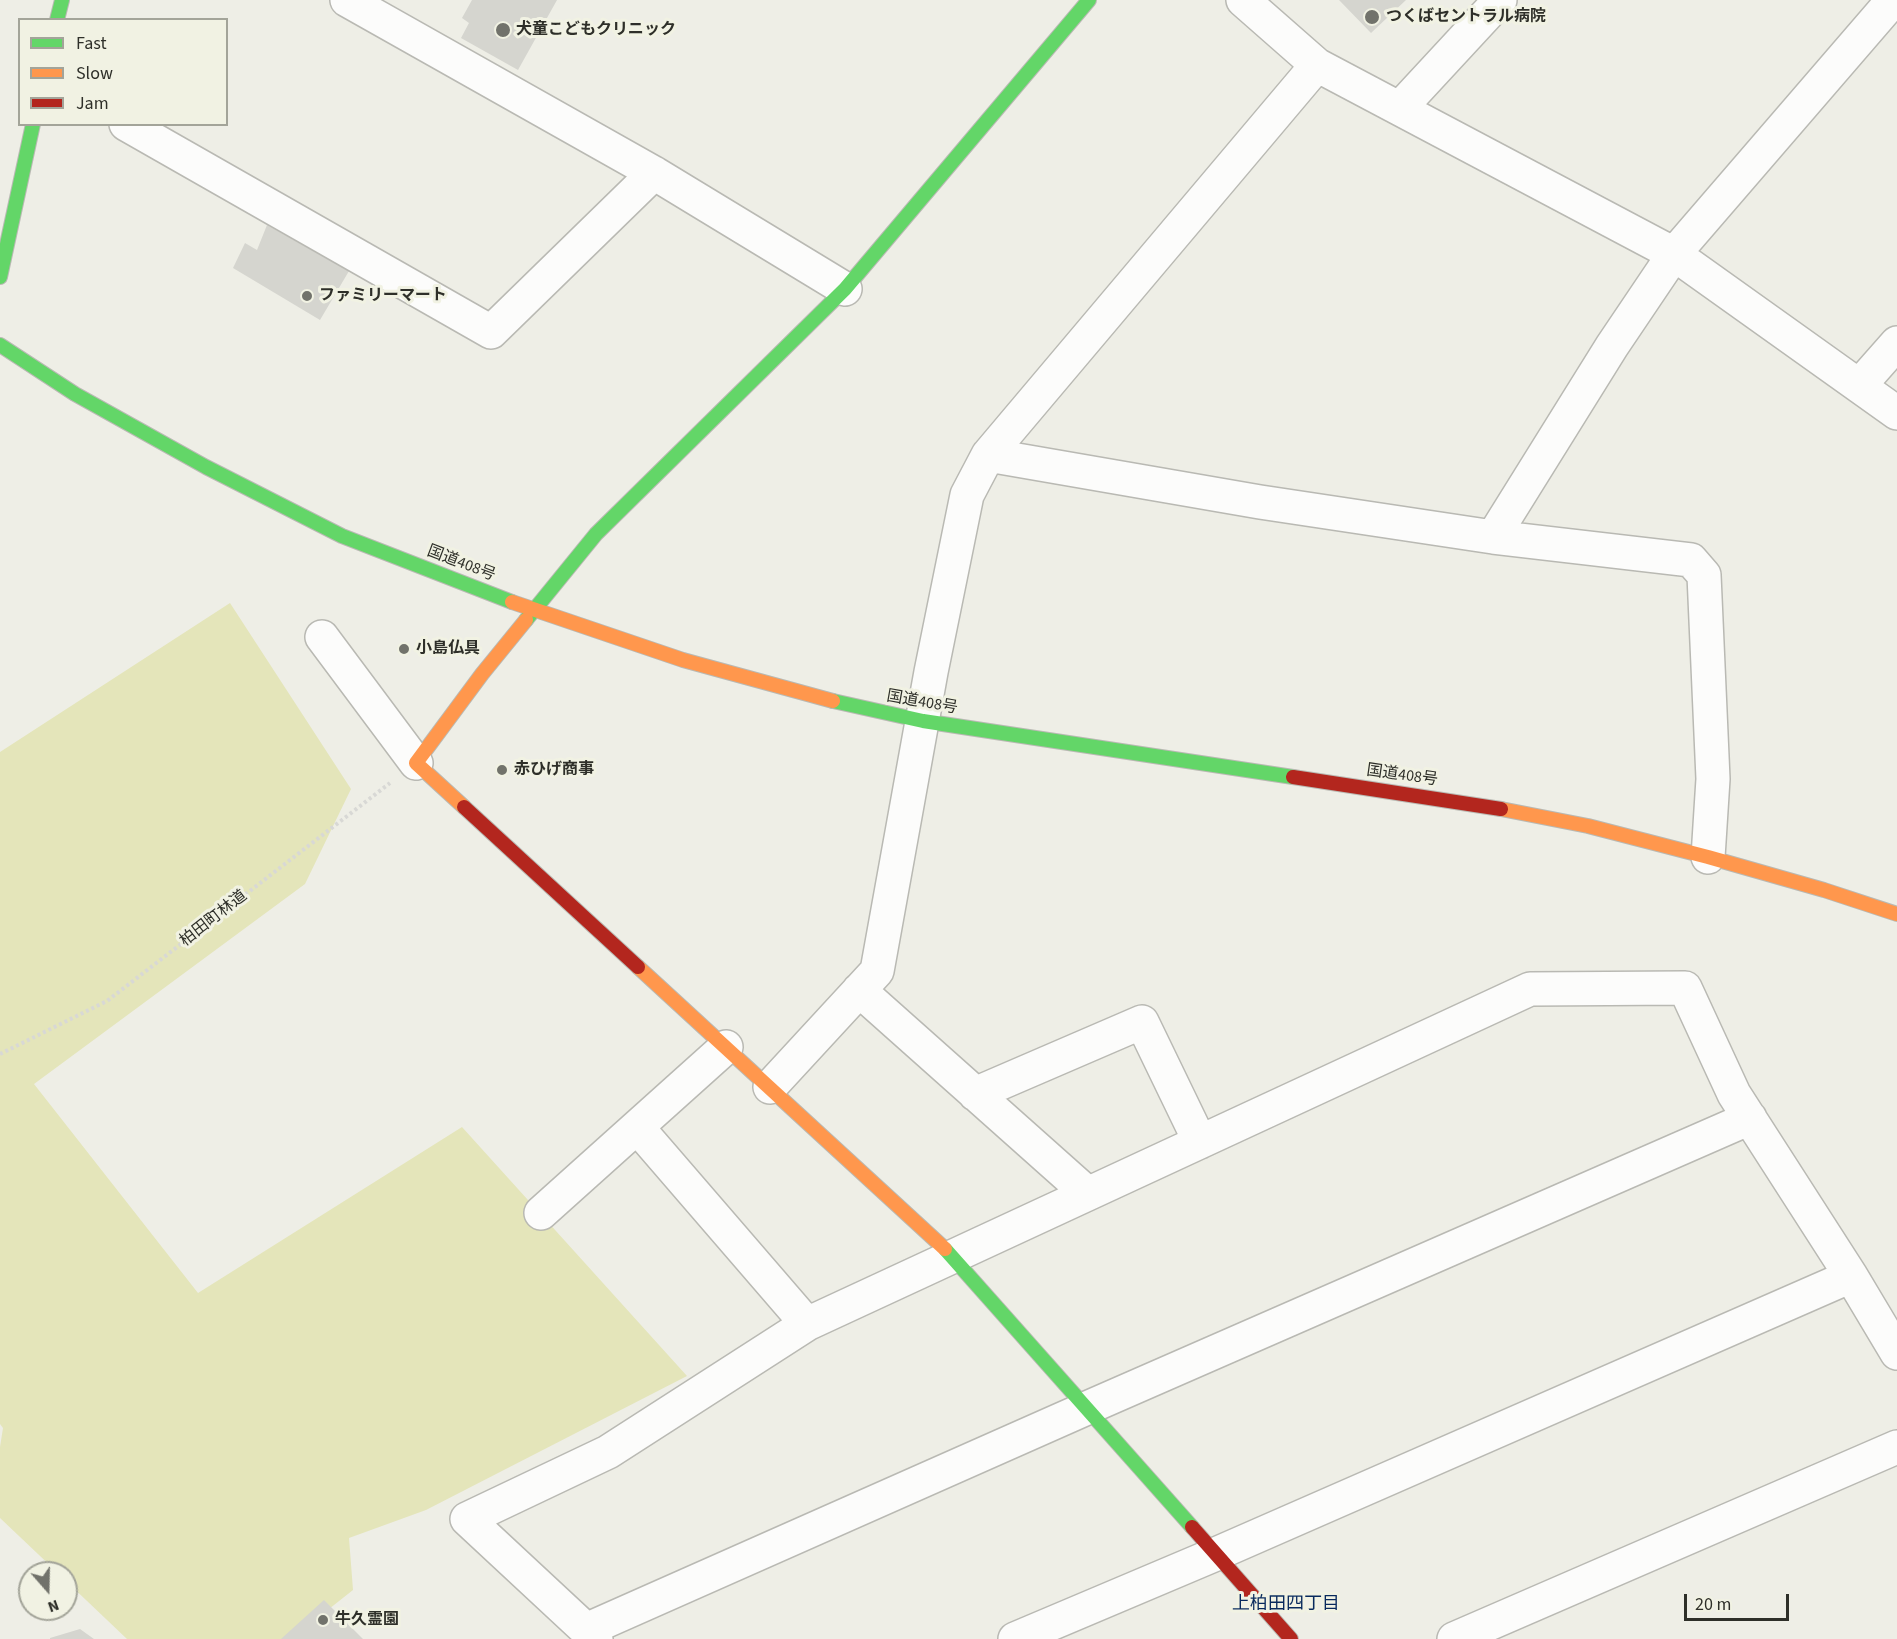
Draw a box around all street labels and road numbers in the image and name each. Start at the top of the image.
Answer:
street label: 国道408号 [424,542,498,586]
street label: 国道408号 [885,687,959,719]
street label: 国道408号 [1365,761,1439,791]
street label: 柏田町林道 [177,887,251,951]

